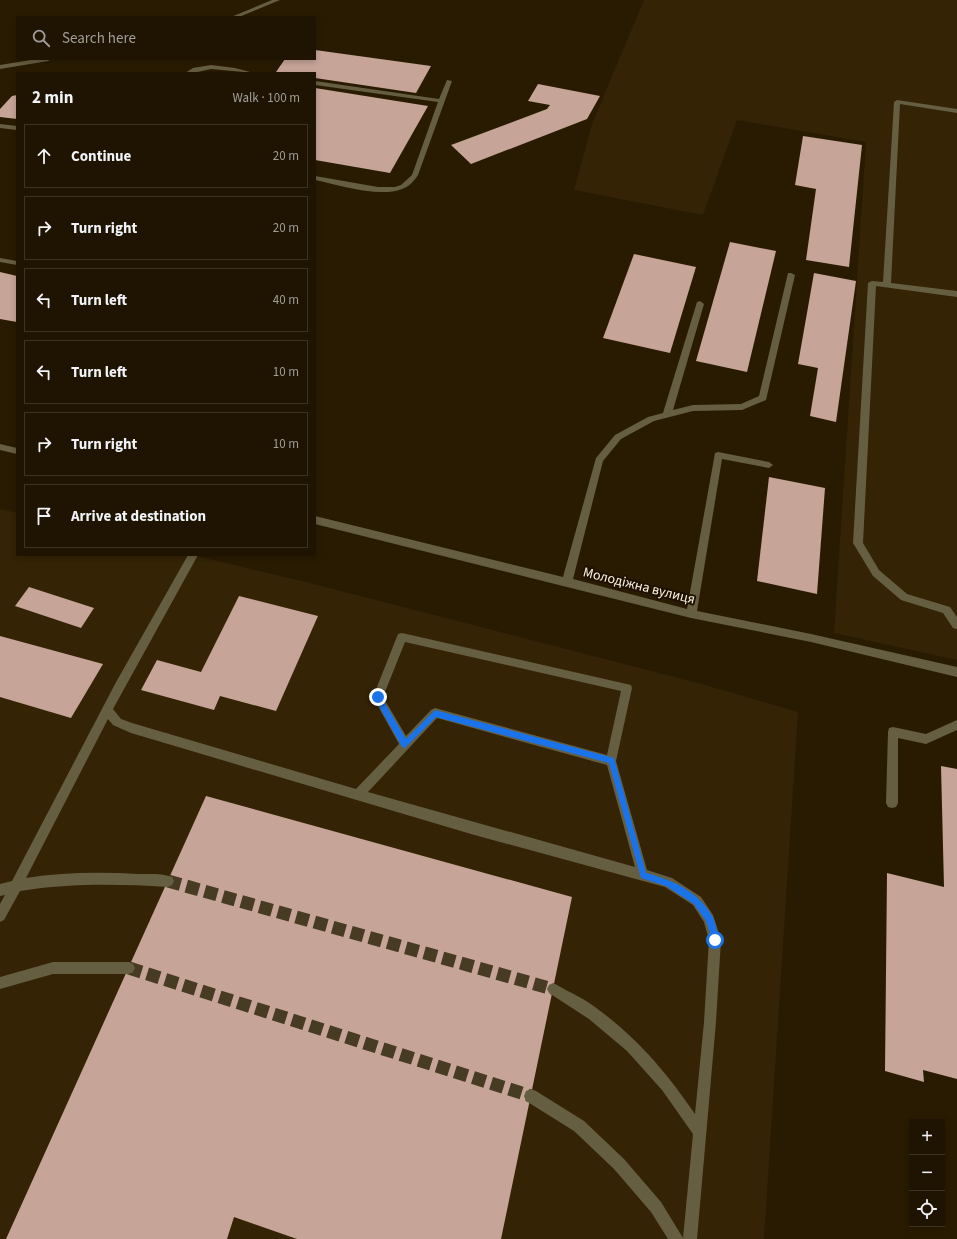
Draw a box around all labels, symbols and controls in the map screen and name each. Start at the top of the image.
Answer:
search box [16,16,316,60]
icon: search [30,27,52,49]
text: Search here [62,28,136,49]
text: 2 min [32,86,73,110]
text: Walk · 100 m [232,89,300,107]
icon: ahead [33,145,55,167]
text: Continue [71,146,131,167]
text: 20 m [273,147,299,165]
icon: right [33,217,55,239]
text: Turn right [71,218,137,239]
text: 20 m [273,219,299,237]
icon: left [33,289,55,311]
text: Turn left [71,290,127,311]
text: 40 m [273,291,299,309]
icon: left [33,361,55,383]
text: Turn left [71,362,127,383]
text: 10 m [273,363,299,381]
icon: right [33,433,55,455]
text: Turn right [71,434,137,455]
text: 10 m [273,435,299,453]
icon: arrive [33,505,55,527]
text: Arrive at destination [71,506,206,527]
street label: Молодіжна вулиця [581,562,697,610]
route end [369,688,387,706]
route start [706,931,724,949]
map controls [909,1119,945,1227]
button: + [909,1119,945,1155]
button: − [909,1155,945,1191]
button: locate [909,1191,945,1227]

